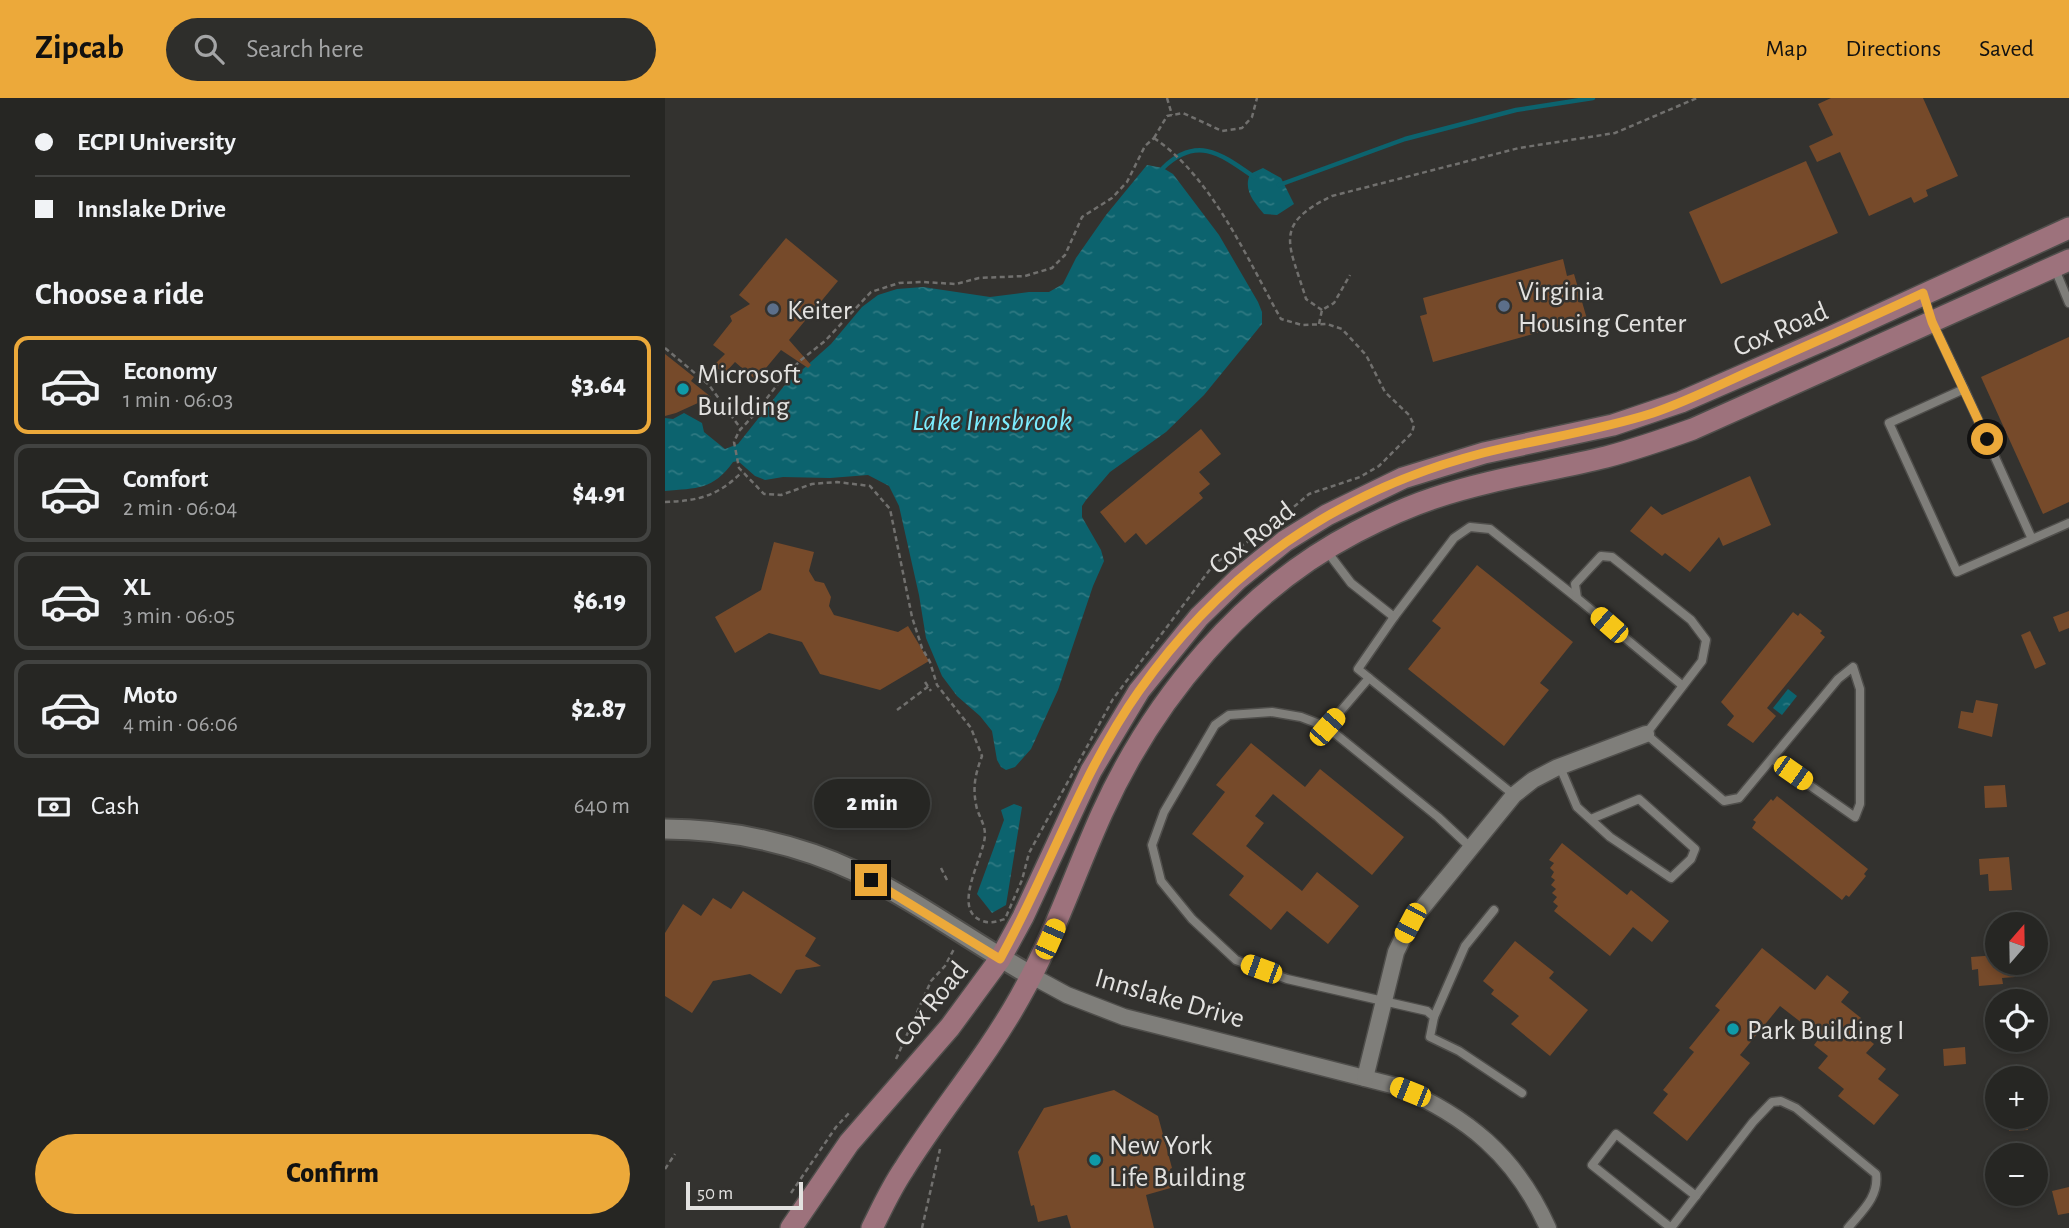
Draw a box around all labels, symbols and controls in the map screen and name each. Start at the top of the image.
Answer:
search box [166,18,656,81]
icon: search [190,30,228,68]
text: Zipcab [35,32,124,65]
text: Search here [246,36,364,62]
text: Map [1765,37,1807,61]
text: Directions [1845,37,1941,61]
text: Saved [1979,37,2034,61]
text: ECPI University [77,129,236,155]
text: Innslake Drive [77,196,226,222]
text: Choose a ride [35,278,204,310]
place label: Virginia Housing Center [1518,278,1686,338]
place label: Keiter [787,297,852,325]
street label: Cox Road [1729,297,1832,362]
marker: Virginia Housing Center [1496,298,1512,314]
marker: Keiter [765,301,781,317]
icon: car [39,354,102,417]
text: Economy [123,358,217,384]
place label: Microsoft Building [697,361,800,421]
text: $3.64 [571,372,626,398]
marker: Microsoft Building [675,381,691,397]
text: 1 min · 06:03 [123,389,233,412]
water label: Lake Innsbrook [912,406,1072,436]
route start [1971,423,2003,455]
icon: car [39,462,102,525]
text: Comfort [123,466,208,492]
text: $4.91 [573,480,626,506]
text: 2 min · 06:04 [123,497,237,520]
street label: Cox Road [1204,497,1300,580]
icon: car [39,570,102,633]
text: XL [123,574,150,600]
text: $6.19 [573,588,626,614]
car [1587,603,1632,647]
text: 3 min · 06:05 [123,605,235,628]
icon: car [39,678,102,741]
text: Moto [123,682,178,708]
text: $2.87 [571,696,626,722]
car [1306,704,1349,750]
text: 4 min · 06:06 [123,713,238,736]
car [1770,752,1817,794]
callout: 2 min [813,778,929,828]
icon: cash [35,788,73,826]
text: 2 min [846,792,898,815]
text: Cash [91,793,140,819]
text: 640 m [574,795,630,818]
route end [855,864,887,896]
car [1391,900,1430,946]
north arrow [1985,912,2047,975]
map controls [1985,912,2048,1206]
car [1032,916,1069,962]
car [1238,952,1285,986]
street label: Cox Road [889,957,974,1052]
street label: Innslake Drive [1091,964,1247,1034]
button: locate [1985,989,2048,1052]
place label: Park Building I [1747,1017,1904,1045]
marker: Park Building I [1725,1021,1741,1037]
button: + [1985,1066,2048,1129]
car [1387,1074,1434,1110]
place label: New York Life Building [1109,1132,1246,1192]
button: Confirm [35,1134,630,1214]
button: − [1985,1143,2048,1206]
marker: New York Life Building [1087,1152,1103,1168]
scale bar [686,1179,803,1211]
text: 50 m [697,1184,733,1203]

